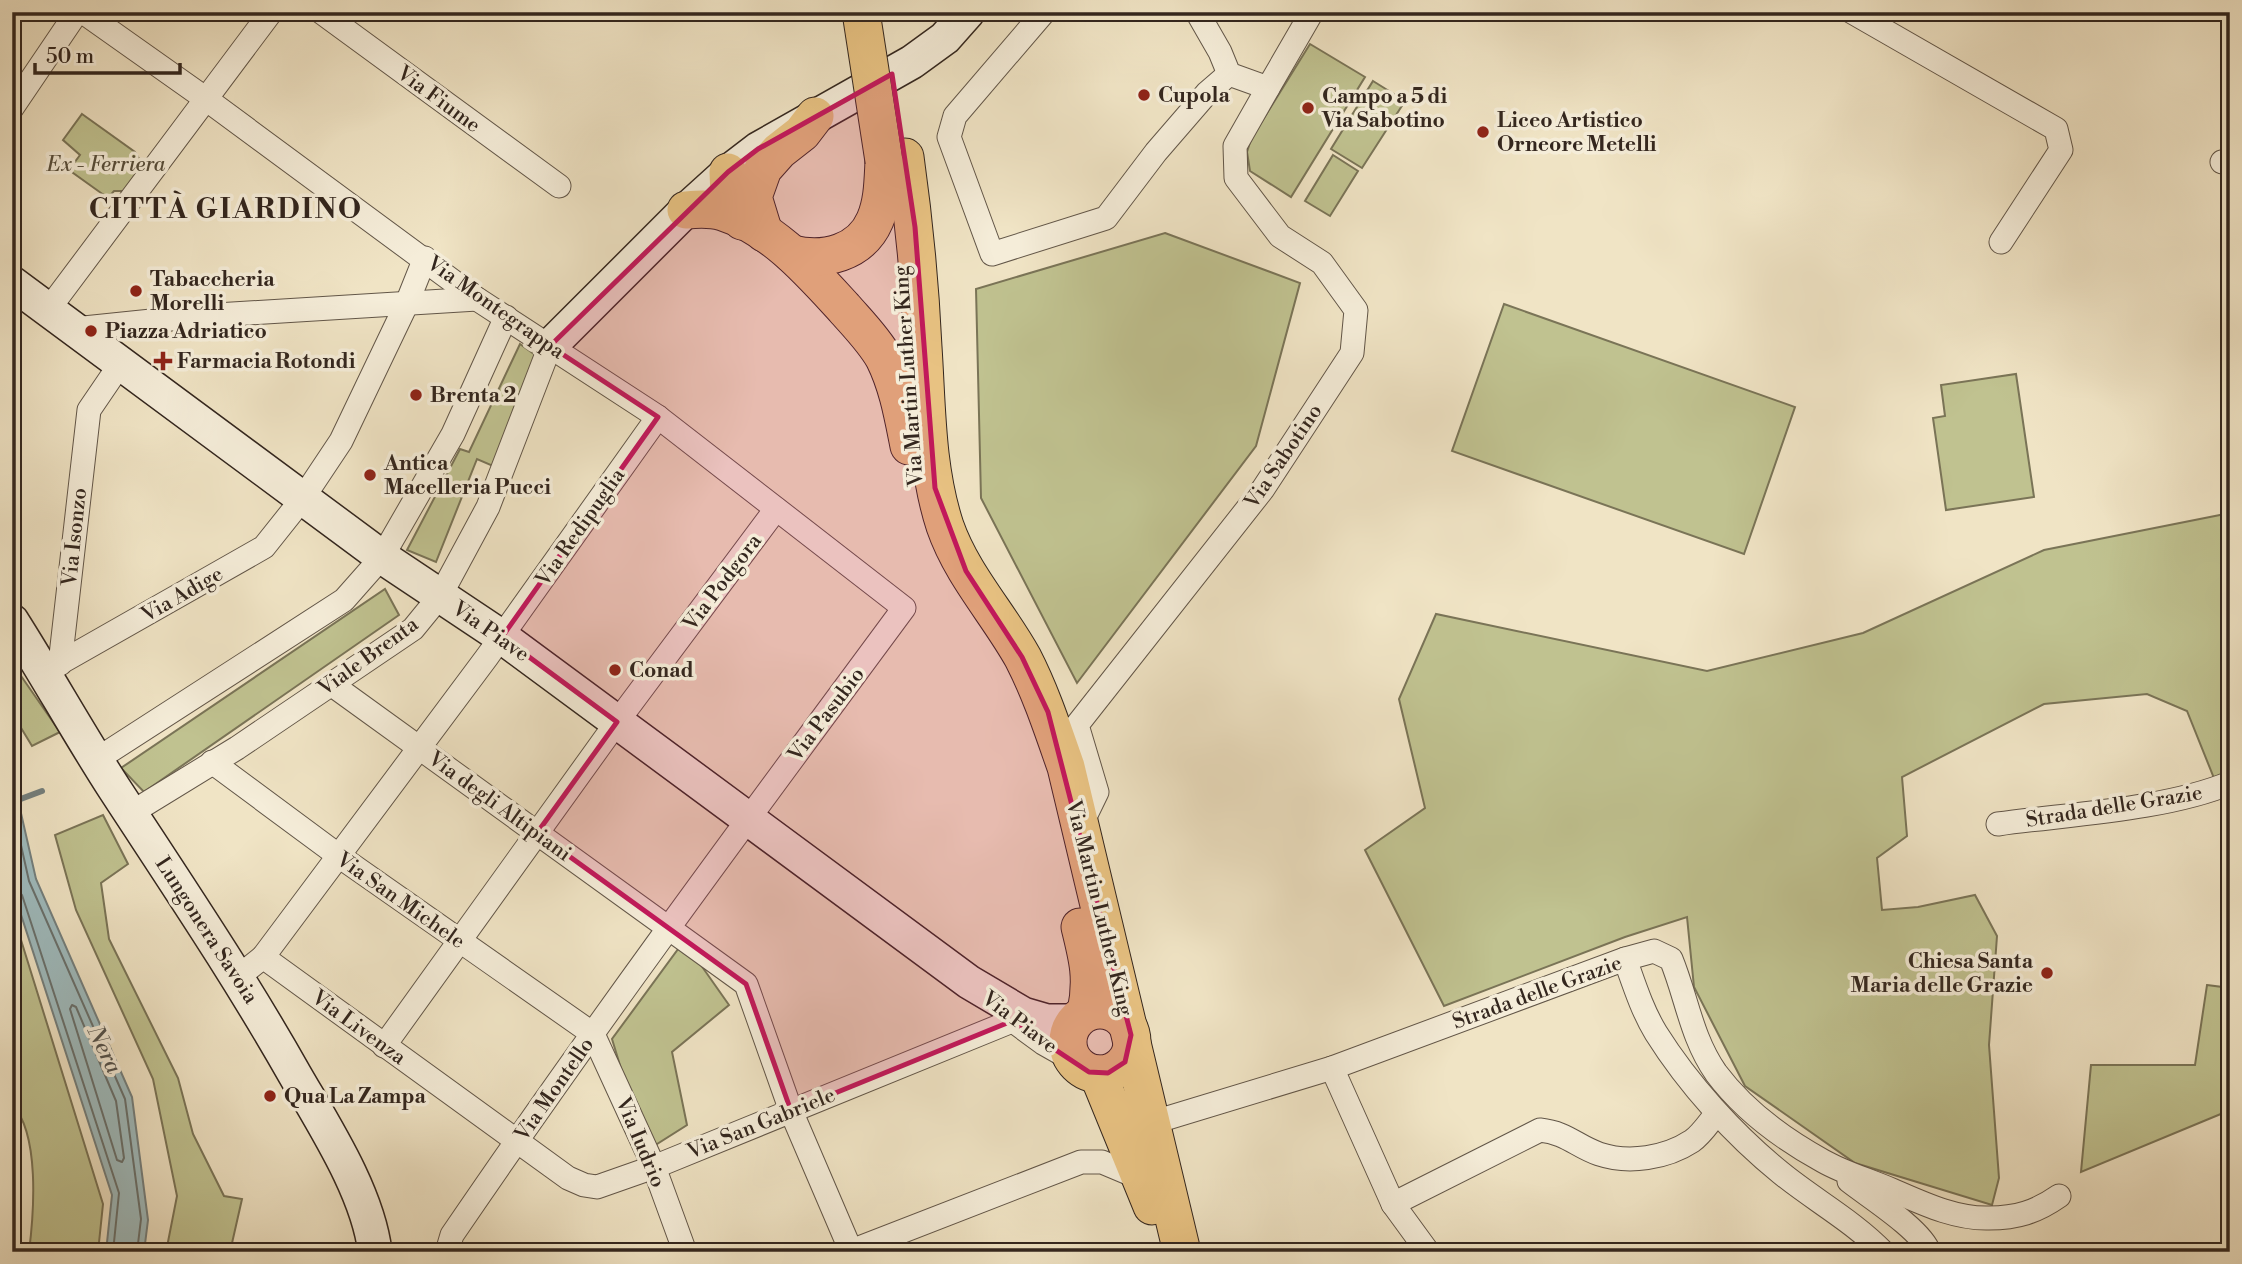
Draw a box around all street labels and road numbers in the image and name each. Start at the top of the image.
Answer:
street label: Via Fiume [391,60,485,139]
street label: Via Montegrappa [421,250,570,365]
street label: Via Martin Luther King [888,264,930,488]
street label: Via Sabotino [1239,399,1328,515]
street label: Via Redipuglia [530,463,631,592]
street label: Via Isonzo [57,486,93,589]
street label: Via Podgora [677,529,768,637]
street label: Via Adige [136,561,228,629]
street label: Via Piave [446,595,534,668]
street label: Viale Brenta [313,611,424,703]
street label: Via Pasubio [782,662,871,768]
street label: Via degli Altipiani [422,746,576,868]
street label: Strada delle Grazie [2024,780,2204,834]
street label: Via Martin Luther King [1059,797,1138,1019]
street label: Via San Michele [330,846,470,955]
street label: Lungonera Savoia [149,852,264,1009]
street label: Strada delle Grazie [1449,950,1626,1036]
street label: Via Livenza [305,984,411,1071]
street label: Via Piave [976,985,1062,1060]
street label: Via Montello [509,1033,600,1147]
street label: Via San Gabriele [683,1082,839,1166]
street label: Via Iudrio [609,1092,671,1192]

